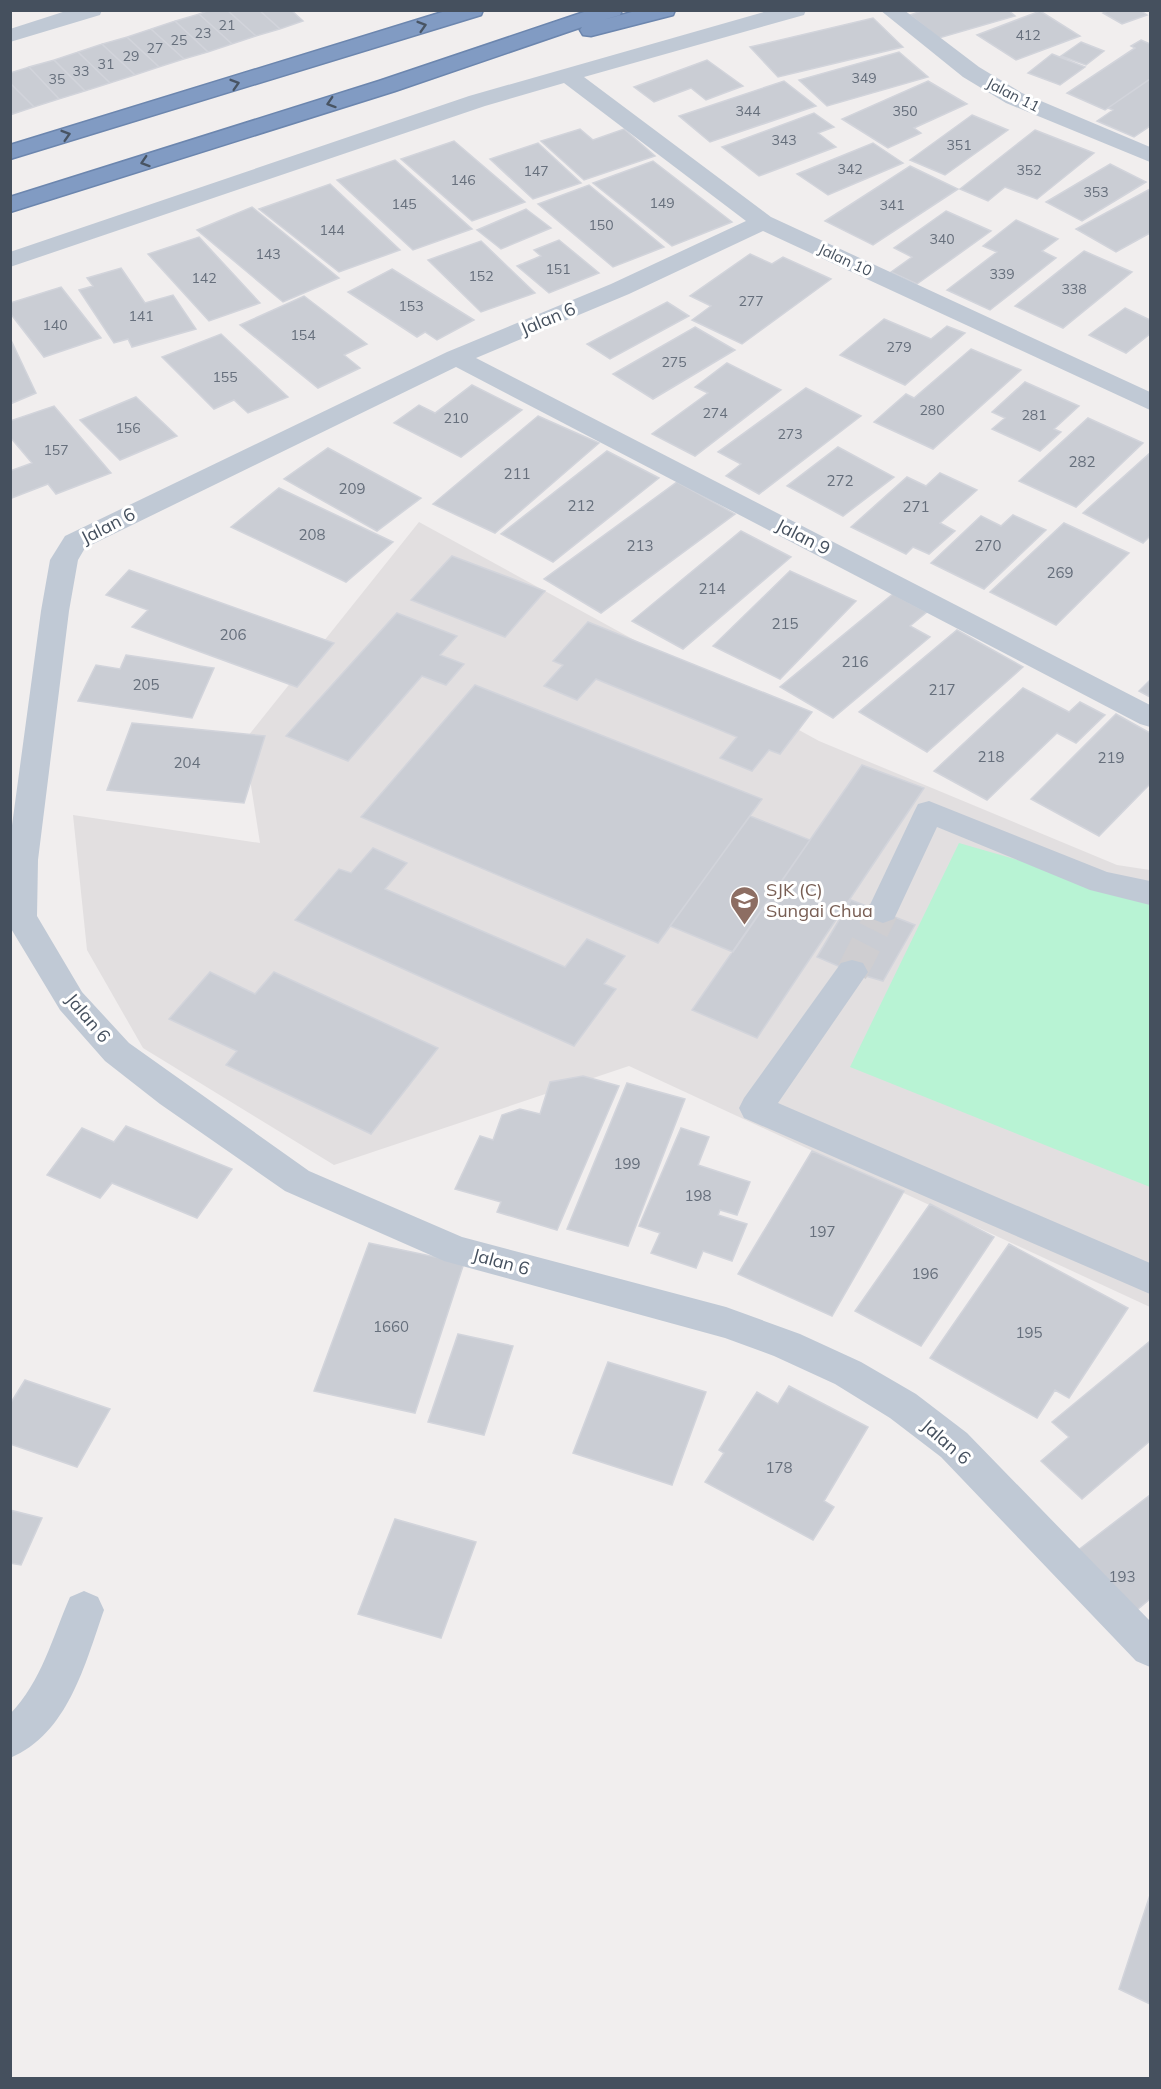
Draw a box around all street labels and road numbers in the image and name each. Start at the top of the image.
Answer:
street label: Jalan 11 [983,73,1043,116]
street label: Jalan 10 [815,239,875,280]
street label: Jalan 6 [517,297,579,340]
street label: Jalan 6 [77,502,139,549]
street label: Jalan 9 [772,513,834,560]
street label: Jalan 6 [61,988,116,1047]
street label: Jalan 6 [470,1243,532,1280]
street label: Jalan 6 [917,1414,976,1469]

